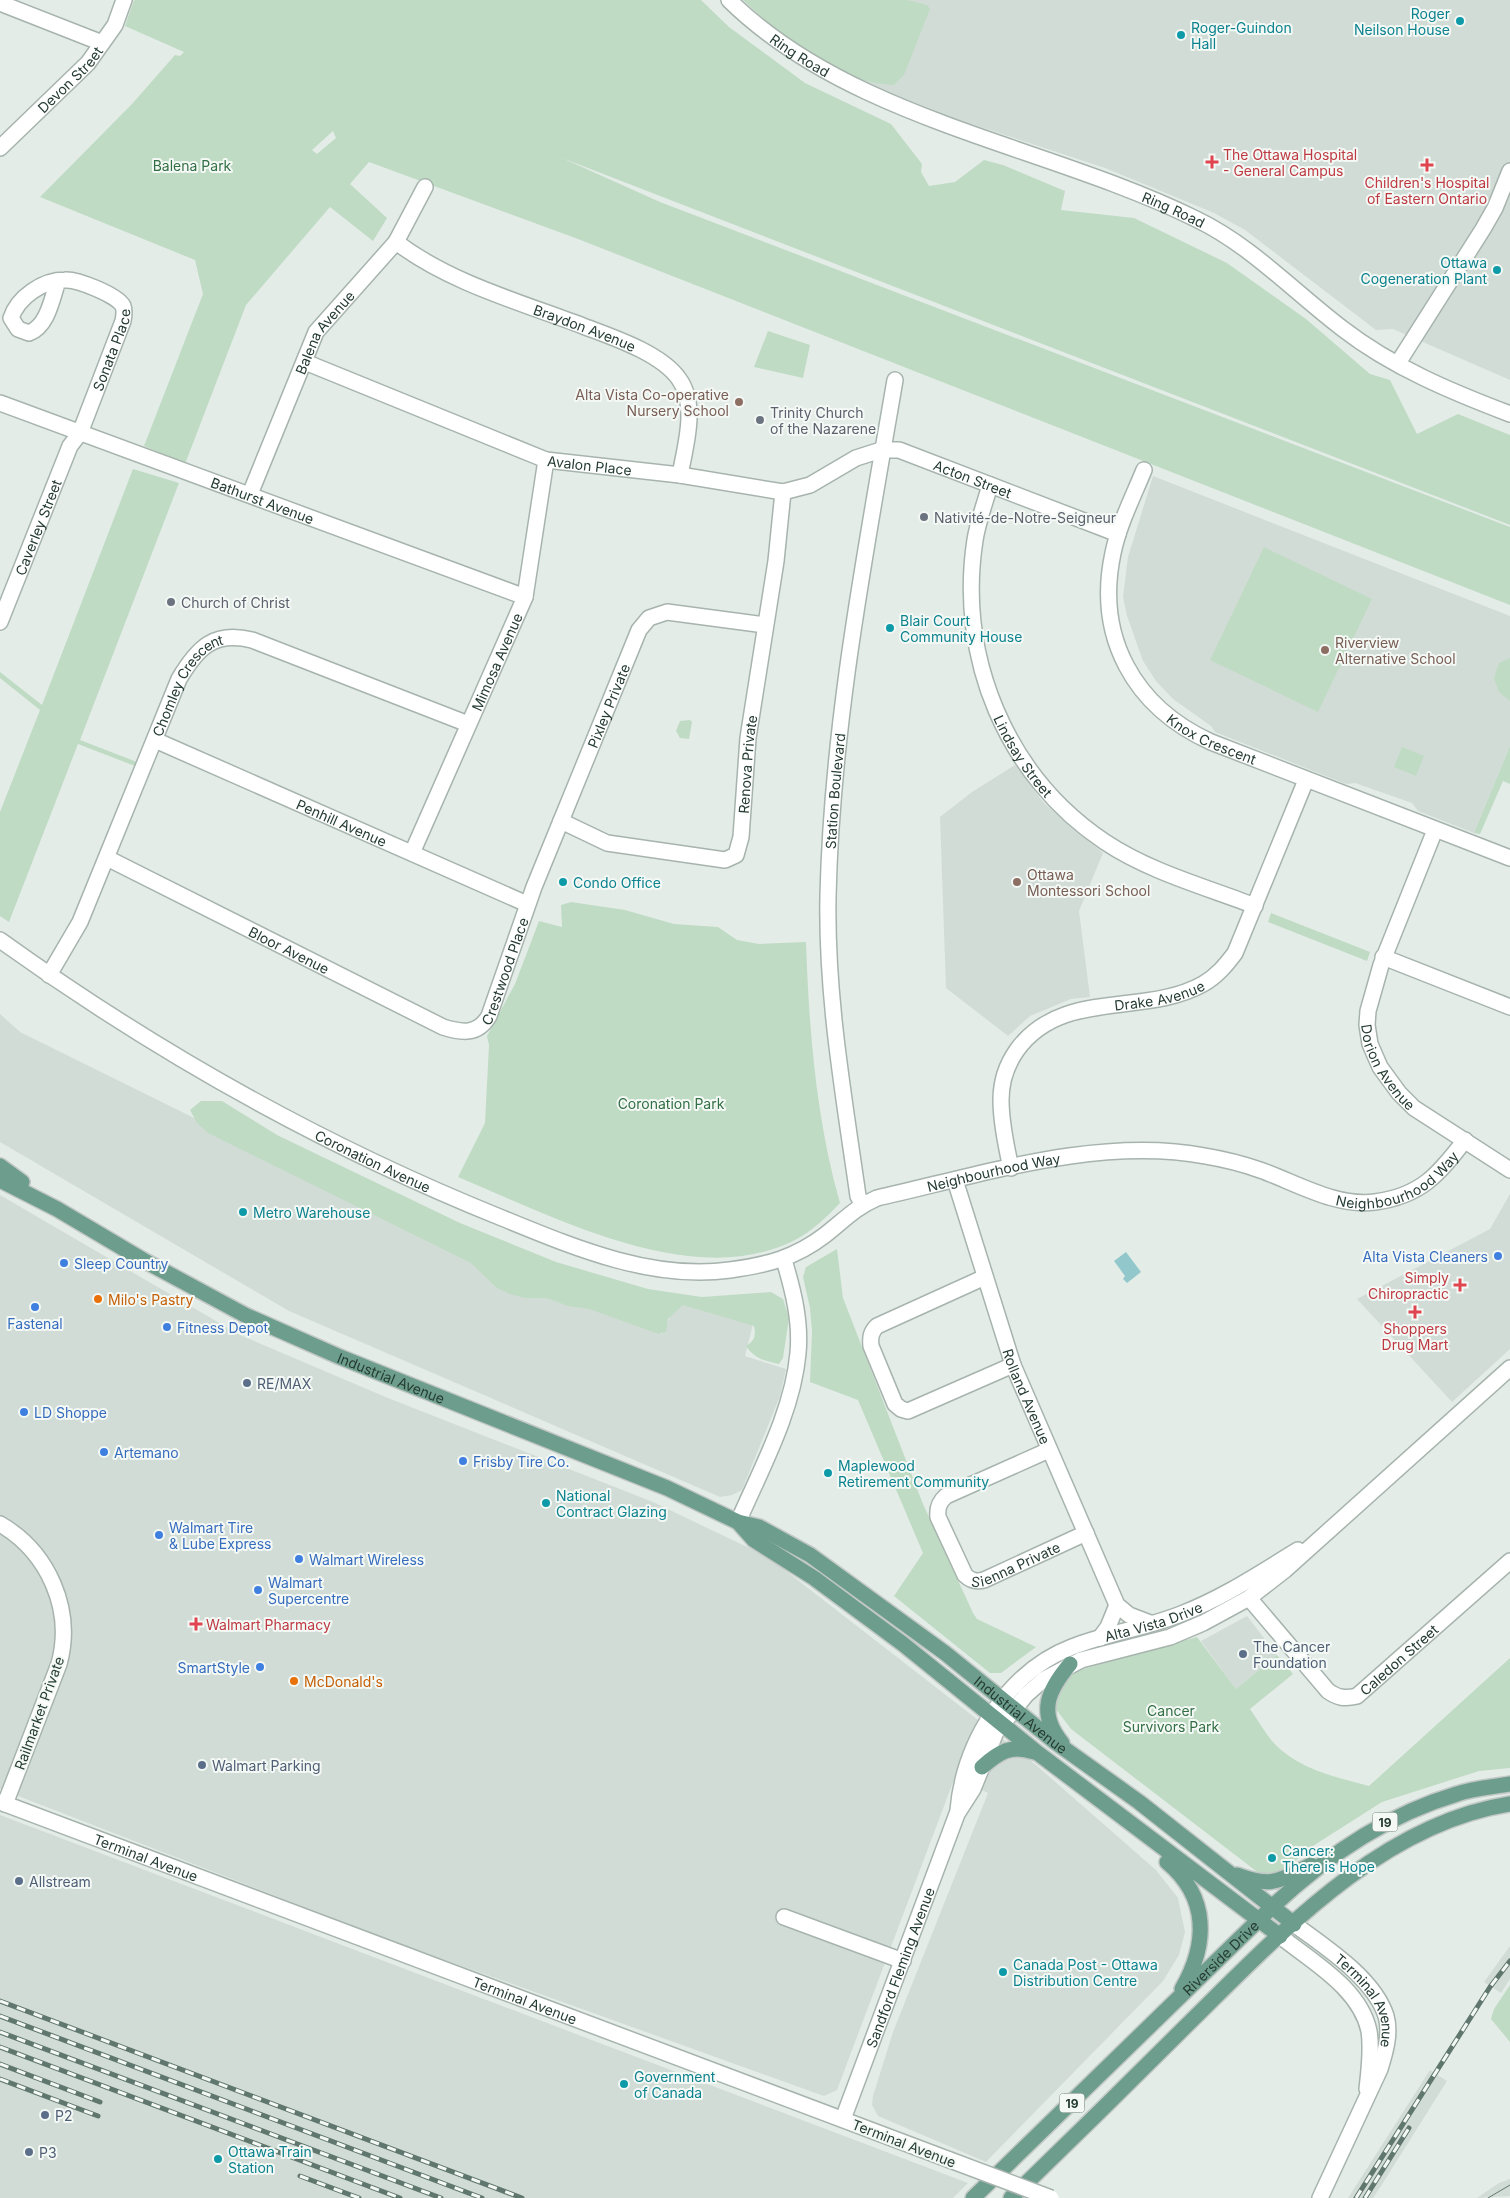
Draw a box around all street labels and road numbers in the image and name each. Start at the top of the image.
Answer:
street label: Ring Road [767,30,833,80]
street label: Devon Street [34,43,106,116]
street label: Ring Road [1140,188,1208,231]
street label: Balena Avenue [291,287,358,377]
street label: Braydon Avenue [531,300,639,355]
street label: Sonata Place [89,309,133,393]
street label: Avalon Place [546,452,633,478]
street label: Acton Street [931,456,1015,501]
street label: Bathurst Avenue [209,473,317,527]
street label: Caverley Street [11,476,65,578]
street label: Mimosa Avenue [467,610,525,713]
street label: Chomley Crescent [148,630,225,739]
street label: Pixley Private [583,661,633,750]
street label: Knox Crescent [1164,710,1259,767]
street label: Lindsay Street [991,712,1057,801]
street label: Renova Private [734,714,760,814]
street label: Station Boulevard [821,732,848,850]
street label: Penhill Avenue [294,795,389,850]
street label: Crestwood Place [477,915,531,1028]
street label: Bloor Avenue [246,922,332,977]
street label: Drake Avenue [1113,976,1207,1013]
street label: Dorion Avenue [1358,1023,1419,1113]
street label: Coronation Avenue [312,1126,433,1195]
street label: Neighbourhood Way [1334,1148,1462,1211]
street label: Neighbourhood Way [925,1149,1062,1194]
street label: Rolland Avenue [1000,1346,1055,1446]
street label: Industrial Avenue [335,1348,448,1407]
street label: Sienna Private [971,1538,1062,1590]
street label: Alta Vista Drive [1103,1598,1205,1644]
street label: Caledon Street [1356,1620,1441,1698]
street label: Railmarket Private [11,1654,67,1772]
street label: Industrial Avenue [971,1672,1071,1757]
road number: 19 [1372,1812,1398,1831]
street label: Terminal Avenue [92,1830,200,1884]
street label: Sandford Fleming Avenue [862,1885,937,2050]
street label: Riverside Drive [1179,1917,1262,1998]
street label: Terminal Avenue [1332,1950,1397,2049]
street label: Terminal Avenue [470,1972,579,2027]
road number: 19 [1060,2094,1084,2112]
street label: Terminal Avenue [850,2115,958,2171]

